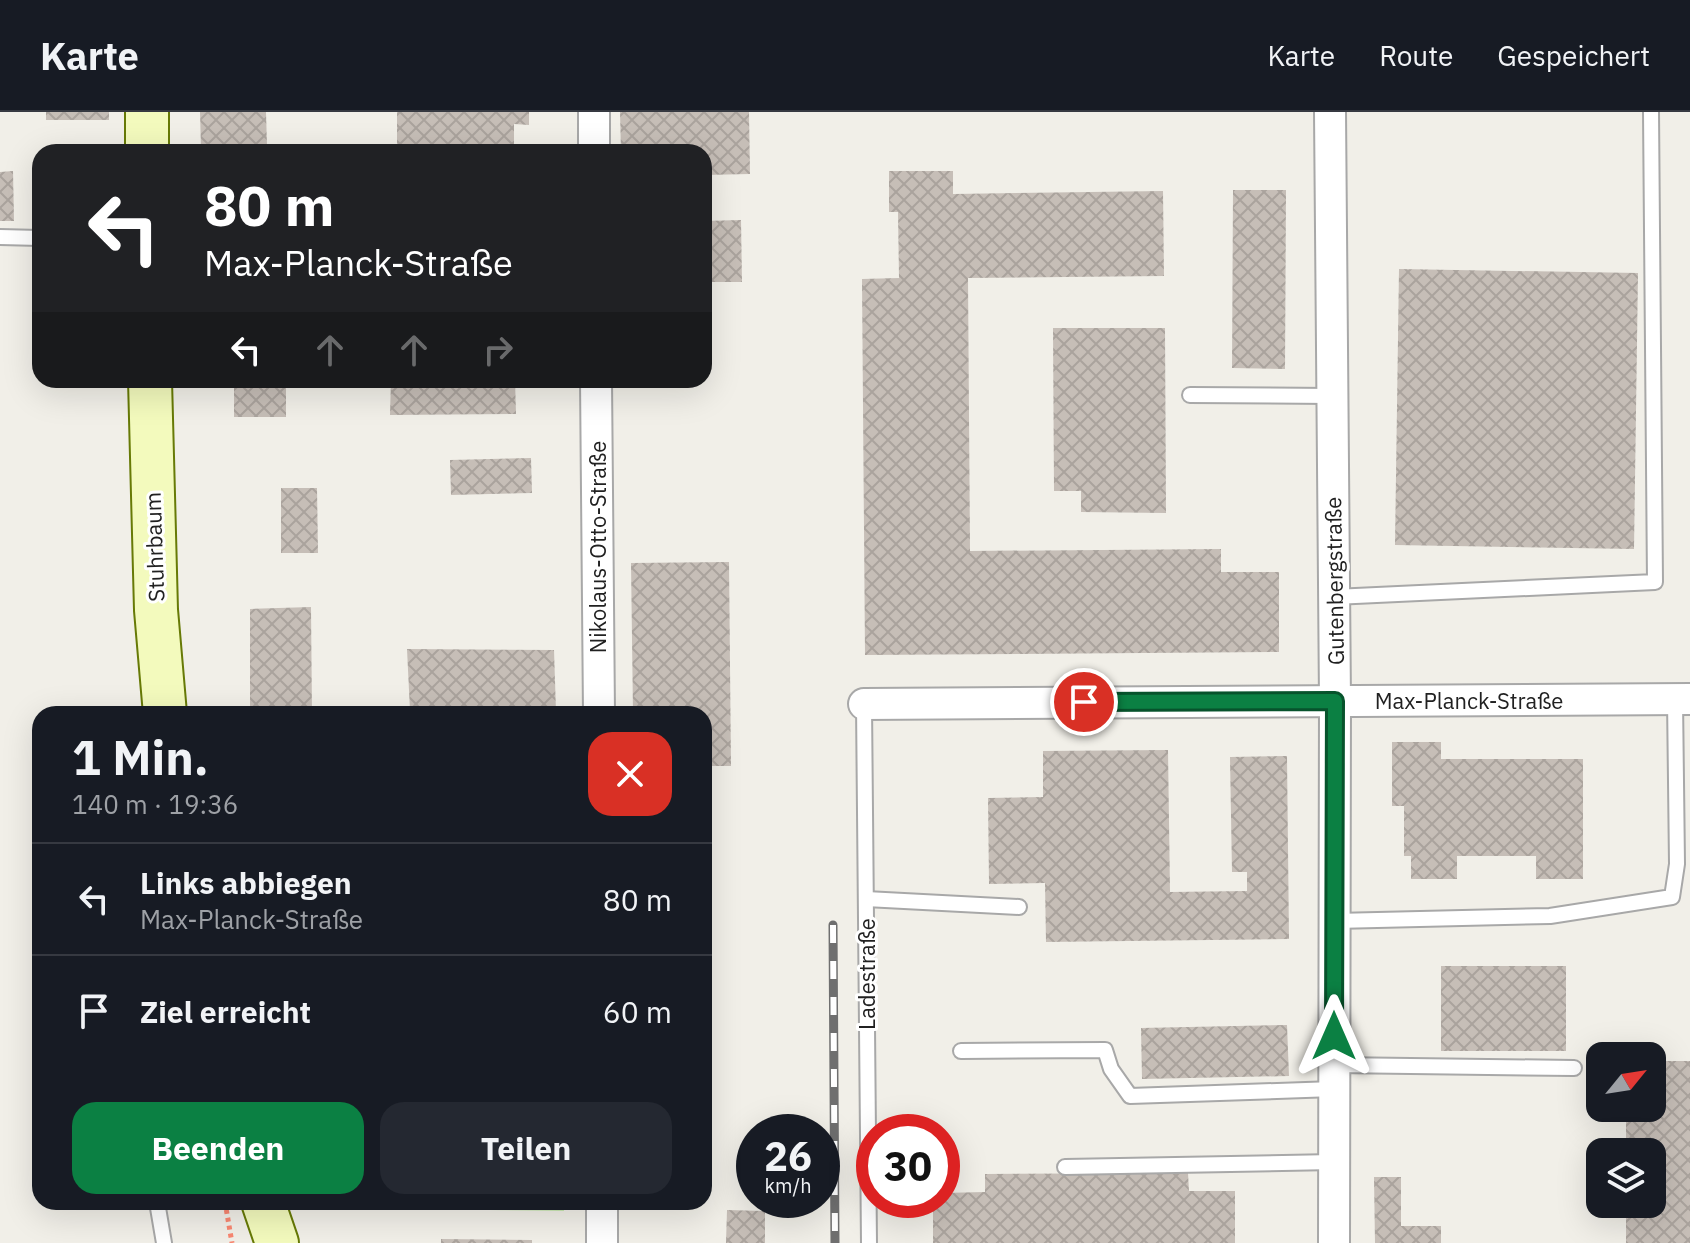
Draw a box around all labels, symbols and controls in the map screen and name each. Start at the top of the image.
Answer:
text: Karte [40,31,139,80]
text: Karte [1267,37,1335,74]
text: Route [1379,37,1453,74]
text: Gespeichert [1497,37,1650,74]
text: 80 m [204,169,334,241]
icon: left [72,176,176,280]
text: Max-Planck-Straße [204,239,513,286]
icon: left [224,328,268,372]
icon: ahead [308,328,352,372]
icon: ahead [392,328,436,372]
icon: right [476,328,520,372]
street label: Nikolaus-Otto-Straße [583,441,612,653]
street label: Stuhrbaum [138,492,170,602]
street label: Gutenbergstraße [1318,497,1350,665]
pin [1050,668,1118,736]
icon: arrive [1062,680,1106,724]
street label: Max-Planck-Straße [1375,686,1563,715]
text: 1 Min. [72,726,209,788]
button: close [588,732,672,816]
text: 140 m · 19:36 [72,787,238,821]
text: Links abbiegen [140,863,352,902]
icon: left [72,877,116,921]
text: 80 m [603,880,672,919]
text: Max-Planck-Straße [140,902,363,936]
street label: Ladestraße [852,918,881,1030]
icon: arrive [72,989,116,1033]
text: Ziel erreicht [140,992,311,1031]
text: 60 m [603,992,672,1031]
position arrow [1292,994,1376,1078]
north arrow [1586,1042,1666,1122]
map controls [1586,1042,1666,1218]
button: Beenden [72,1102,364,1194]
button: Teilen [380,1102,672,1194]
speed limit sign: 30 [856,1114,960,1218]
text: 26 [764,1130,812,1182]
button: layers [1586,1138,1666,1218]
text: km/h [764,1172,812,1199]

